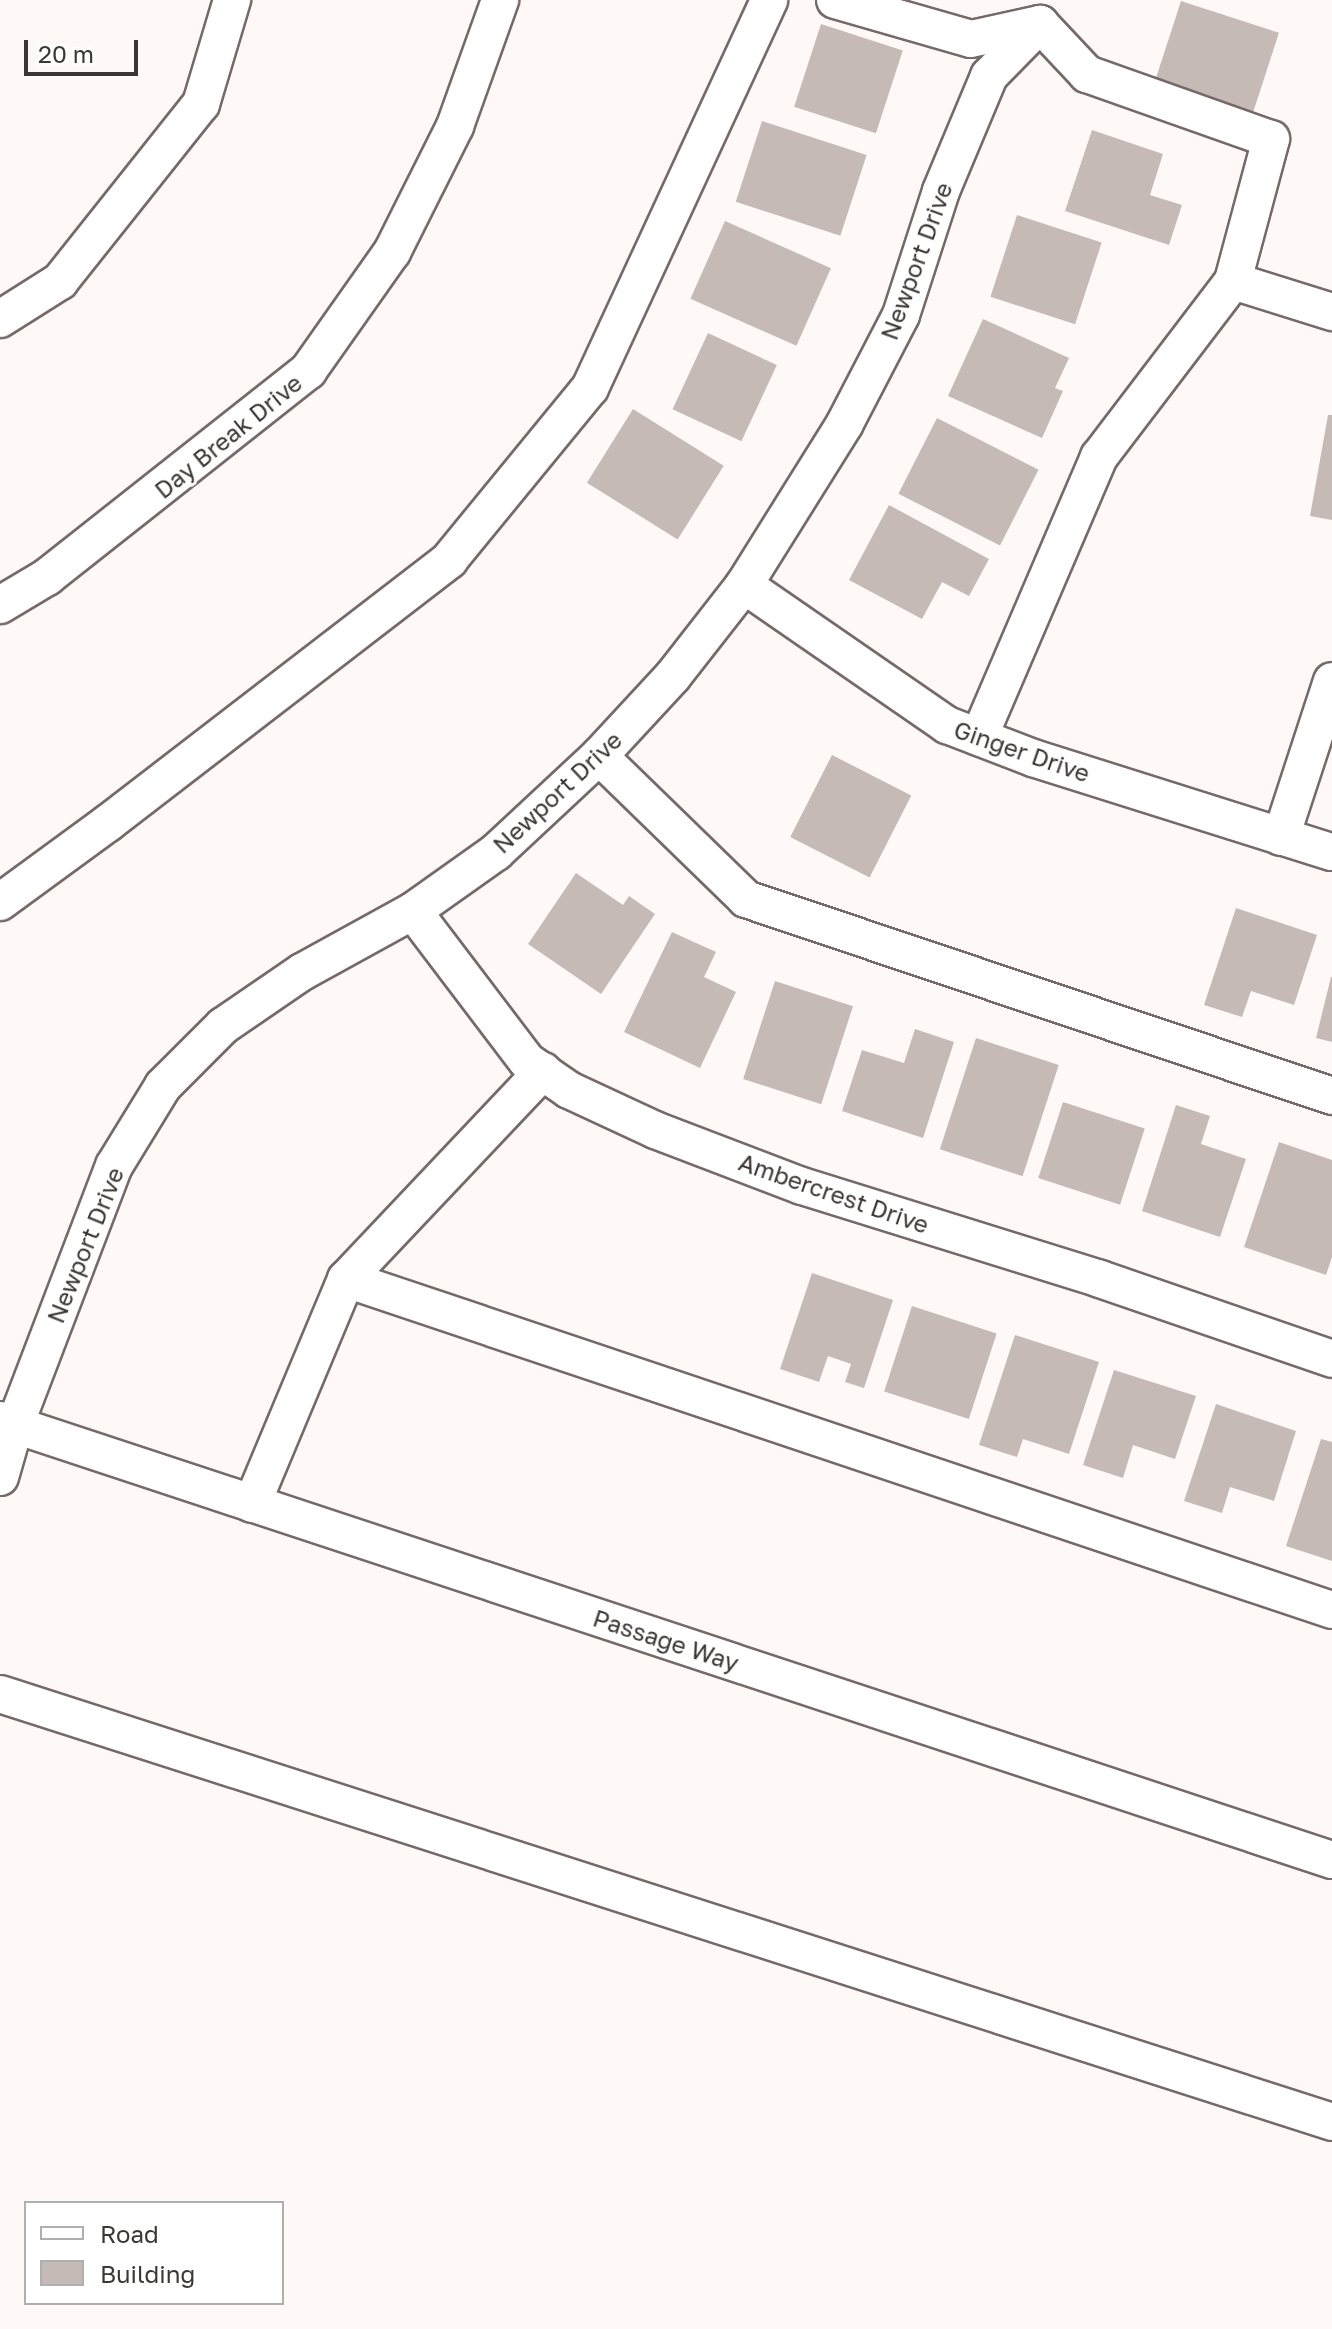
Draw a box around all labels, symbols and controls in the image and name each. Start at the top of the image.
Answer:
scale bar [28,24,142,74]
text: 20 m [38,39,94,68]
street label: Newport Drive [874,178,958,344]
street label: Day Break Drive [149,368,307,504]
street label: Ginger Drive [950,714,1094,788]
street label: Newport Drive [487,725,627,859]
street label: Ambercrest Drive [735,1147,933,1239]
street label: Newport Drive [41,1163,129,1327]
street label: Passage Way [590,1603,742,1677]
legend [24,2201,284,2305]
text: Road [100,2219,159,2248]
text: Building [100,2259,195,2288]

